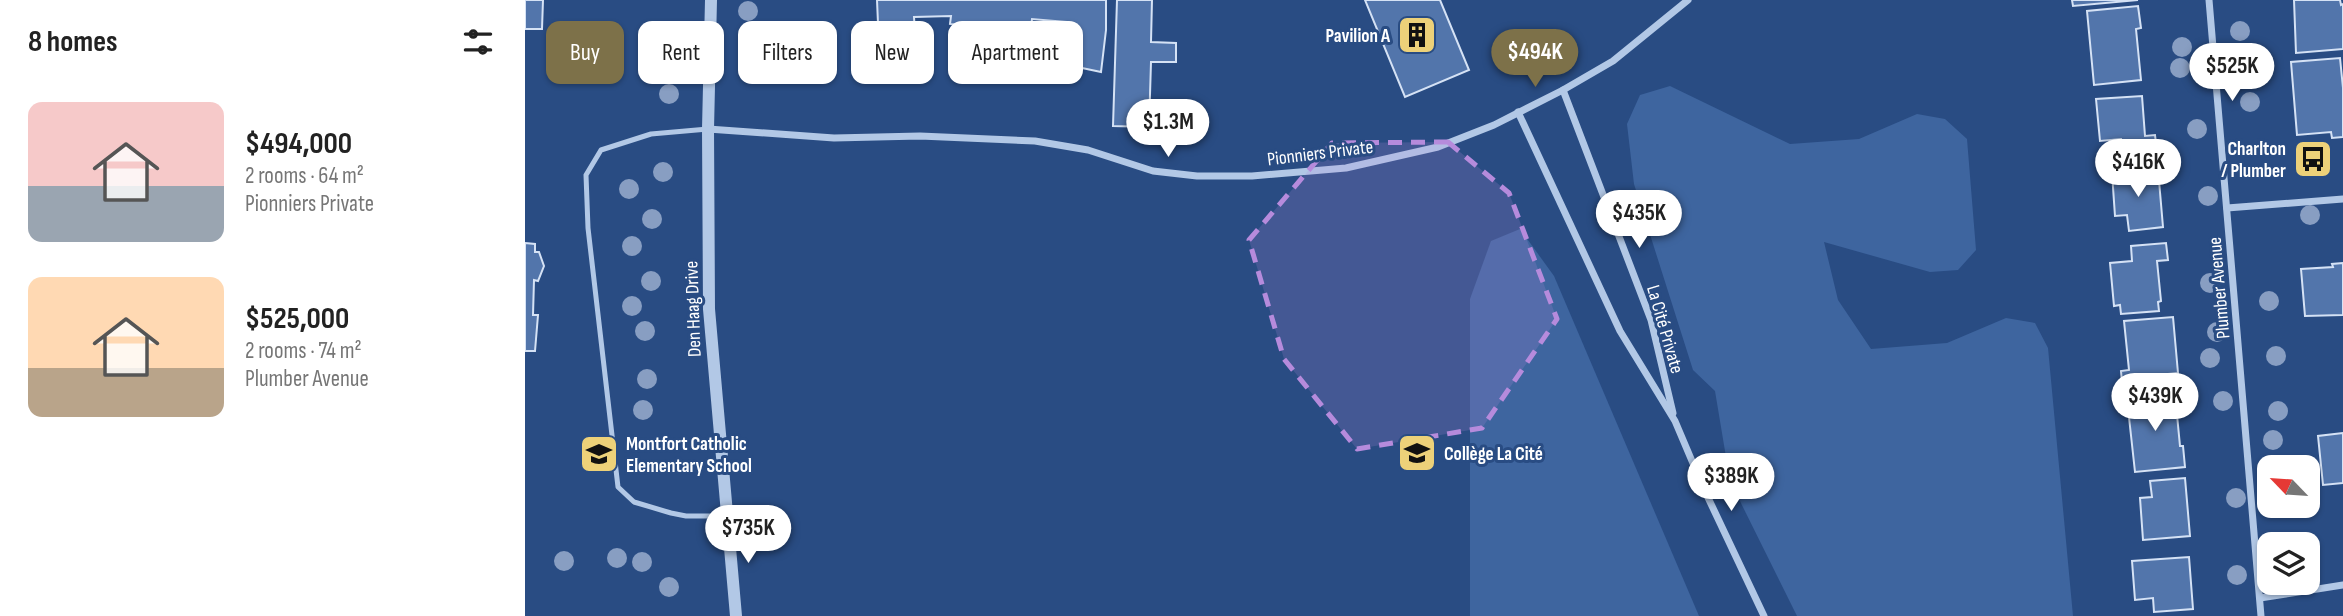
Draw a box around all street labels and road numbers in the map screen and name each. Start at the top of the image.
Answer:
street label: Pionniers Private [1266,136,1374,171]
street label: Plumber Avenue [2204,236,2235,340]
street label: Den Haag Drive [680,260,707,357]
street label: La Cité Private [1641,282,1688,376]

